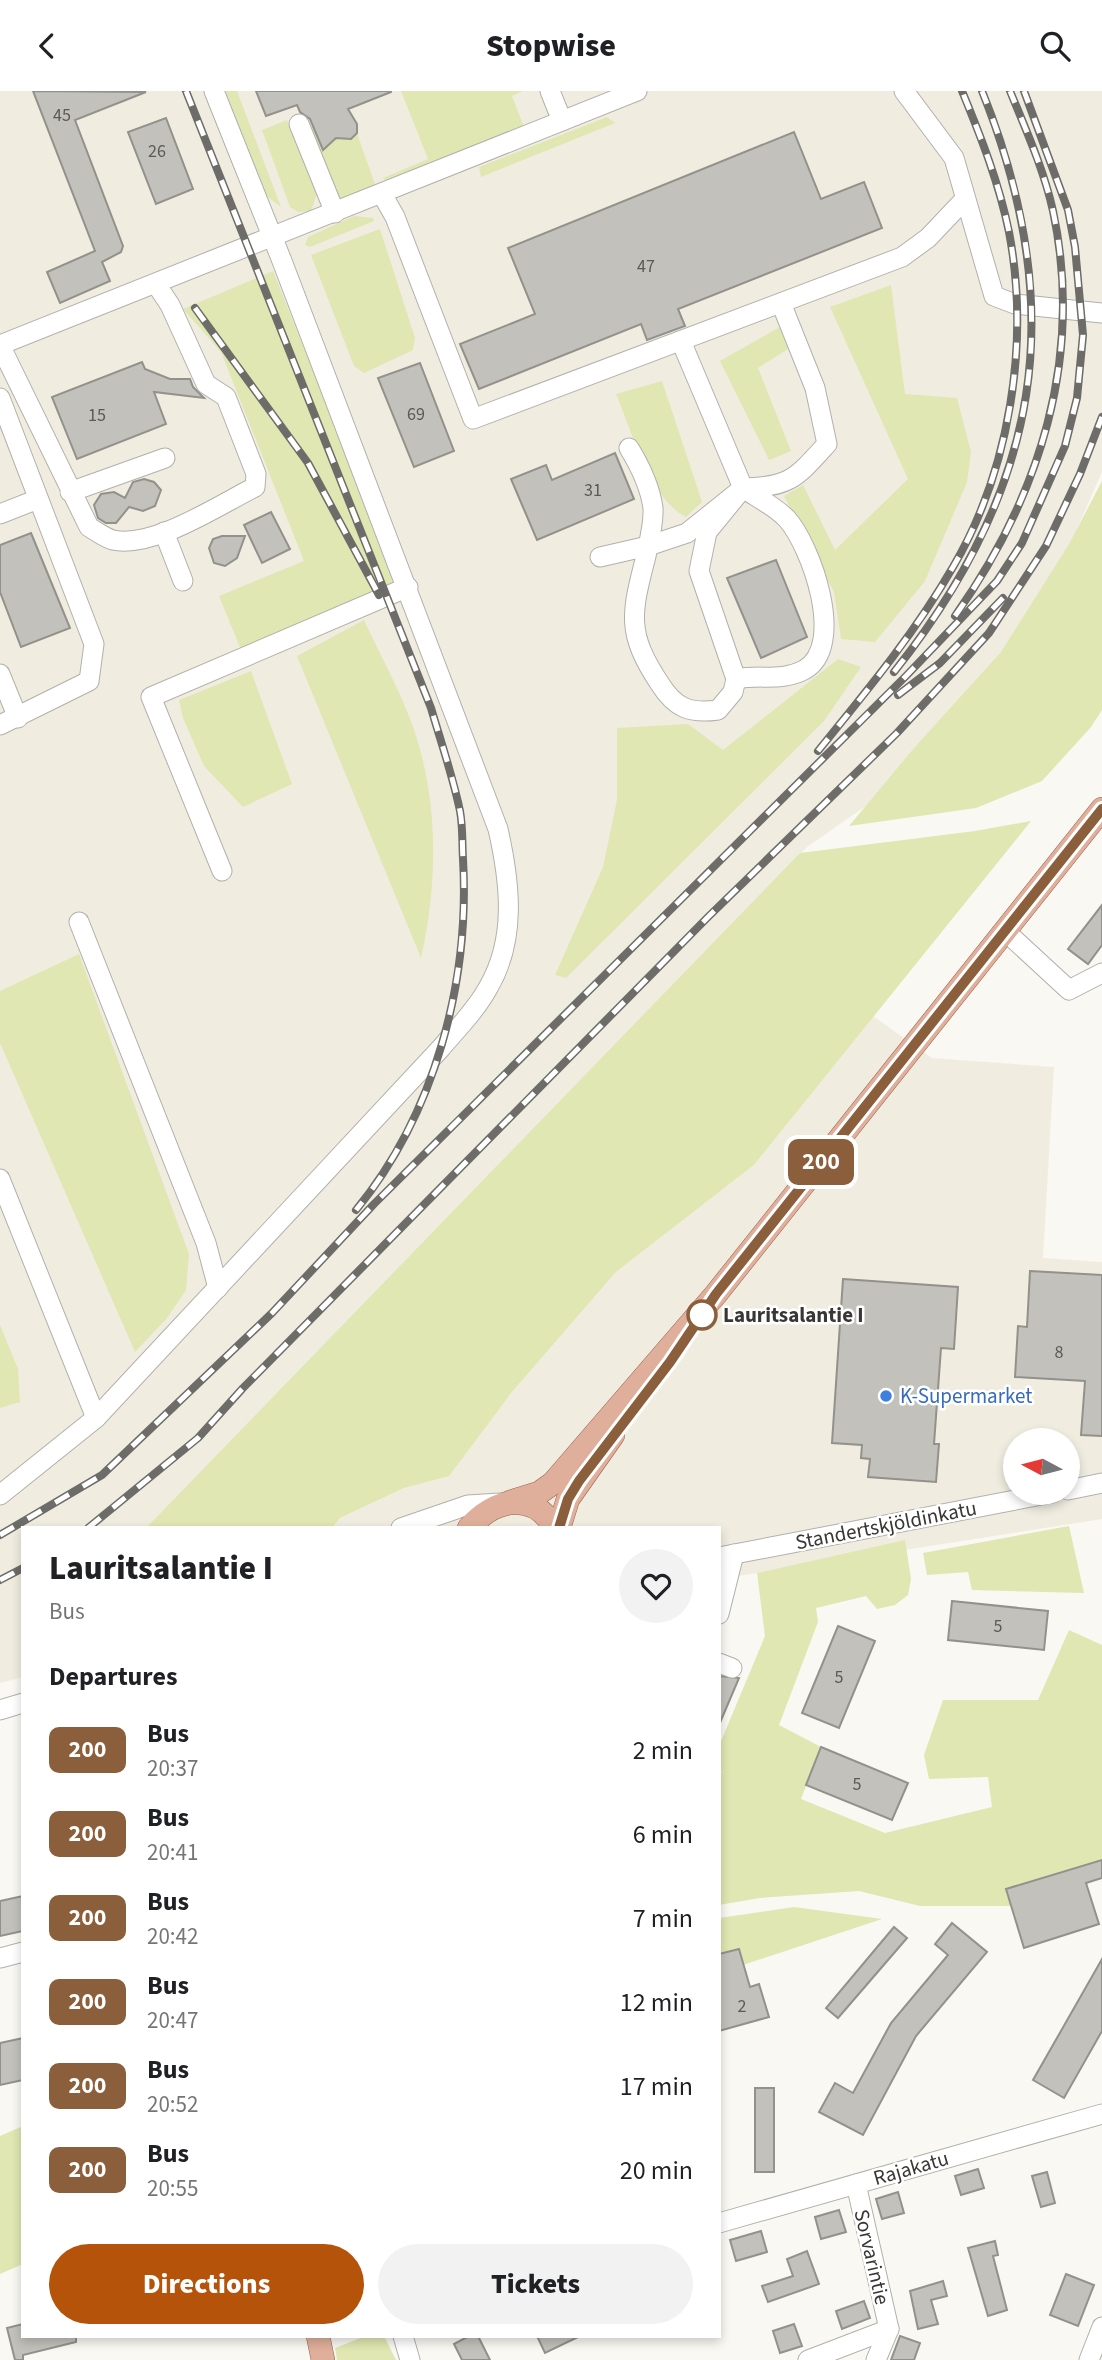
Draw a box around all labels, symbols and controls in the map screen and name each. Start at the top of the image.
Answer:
text: Stopwise [486,23,616,69]
icon: back [28,27,66,65]
icon: search [1036,27,1074,65]
house number: 45 [53,103,71,128]
house number: 26 [148,139,166,164]
house number: 47 [637,254,655,279]
house number: 69 [407,402,425,427]
house number: 15 [88,403,106,428]
house number: 31 [584,478,602,503]
line badge: 200 [781,1139,861,1185]
text: 200 [802,1144,840,1179]
marker: Lauritsalantie I [687,1300,717,1330]
place label: Lauritsalantie I [723,1300,864,1330]
house number: 8 [1055,1340,1064,1365]
place label: K-Supermarket [900,1381,1032,1411]
marker: K-Supermarket [878,1388,894,1404]
north arrow [1003,1428,1080,1505]
map controls [1003,1428,1080,1505]
street label: Standertskjöldinkatu [793,1493,979,1557]
text: Lauritsalantie I [49,1545,273,1592]
button: heart [619,1549,693,1623]
text: Bus [49,1595,85,1628]
house number: 5 [994,1614,1003,1639]
text: Departures [49,1658,177,1695]
house number: 5 [835,1665,844,1690]
text: Bus [147,1715,189,1752]
text: 200 [68,1732,107,1767]
text: 2 min [633,1732,693,1769]
text: 20:37 [147,1752,198,1785]
house number: 5 [853,1772,862,1797]
text: Bus [147,1799,189,1836]
text: 200 [68,1816,107,1851]
text: 6 min [633,1816,693,1853]
text: 20:41 [147,1836,198,1869]
text: Bus [147,1883,189,1920]
text: 200 [68,1900,107,1935]
text: 7 min [633,1900,693,1937]
text: 20:42 [147,1920,198,1953]
text: Bus [147,1967,189,2004]
text: 200 [68,1984,107,2019]
text: 12 min [620,1984,693,2021]
house number: 2 [738,1994,747,2019]
text: 20:47 [147,2004,198,2037]
text: Bus [147,2051,189,2088]
text: 200 [68,2068,107,2103]
text: 17 min [620,2068,693,2105]
text: 20:52 [147,2088,198,2121]
text: Bus [147,2135,189,2172]
street label: Rajakatu [870,2143,952,2193]
text: 200 [68,2152,107,2187]
text: 20 min [620,2152,693,2189]
text: 20:55 [147,2172,198,2205]
street label: Sorvarintie [846,2206,898,2308]
button: Directions [49,2244,364,2324]
button: Tickets [378,2244,693,2324]

